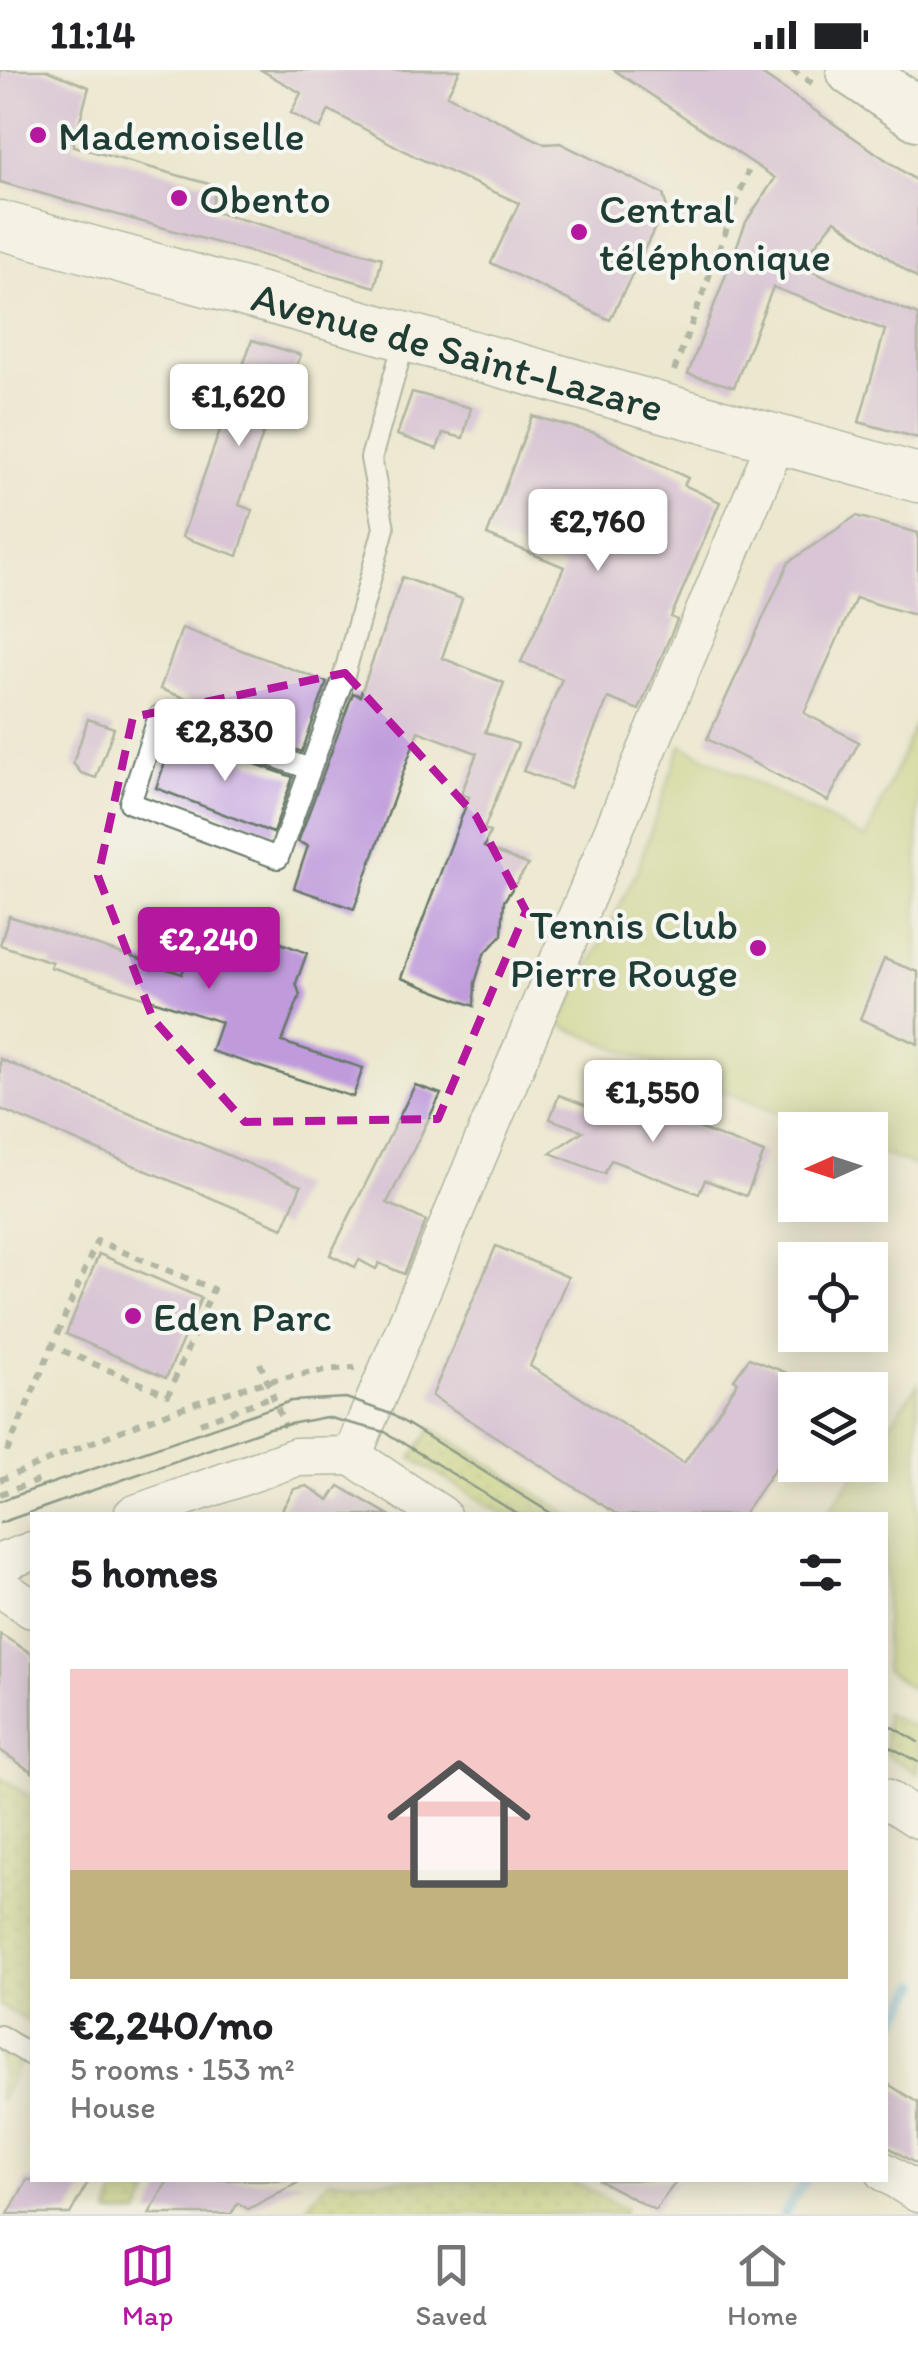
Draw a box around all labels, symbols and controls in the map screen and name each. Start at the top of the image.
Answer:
text: 11:14 [50,12,135,58]
place label: Mademoiselle [58,110,305,161]
marker: Mademoiselle [27,124,49,146]
place label: Obento [199,173,331,224]
place label: Central téléphonique [599,183,831,282]
marker: Obento [168,187,190,209]
marker: Central téléphonique [568,221,590,243]
street label: Avenue de Saint-Lazare [246,270,669,432]
pin: €1,620 [158,364,320,449]
text: €1,620 [192,377,286,415]
pin: €2,760 [517,489,679,574]
text: €2,760 [550,502,646,540]
pin: €2,830 [144,699,306,784]
text: €2,830 [176,712,274,750]
place label: Tennis Club Pierre Rouge [510,899,738,998]
pin: €2,240 [128,907,290,992]
text: €2,240 [160,920,258,958]
marker: Tennis Club Pierre Rouge [747,937,769,959]
pin: €1,550 [572,1060,734,1145]
text: €1,550 [606,1073,700,1111]
north arrow [778,1112,888,1222]
map controls [778,1112,888,1482]
button: locate [778,1242,888,1352]
place label: Eden Parc [153,1291,332,1342]
marker: Eden Parc [122,1305,144,1327]
button: layers [778,1372,888,1482]
icon: filters [793,1545,848,1600]
text: 5 homes [70,1547,218,1598]
icon: home [369,1734,549,1914]
text: €2,240/mo [70,1999,274,2050]
text: 5 rooms · 153 m² [70,2050,295,2088]
text: House [70,2088,156,2126]
tab: Map [120,2238,175,2332]
tab: Saved [415,2238,487,2332]
tab: Home [727,2238,798,2332]

